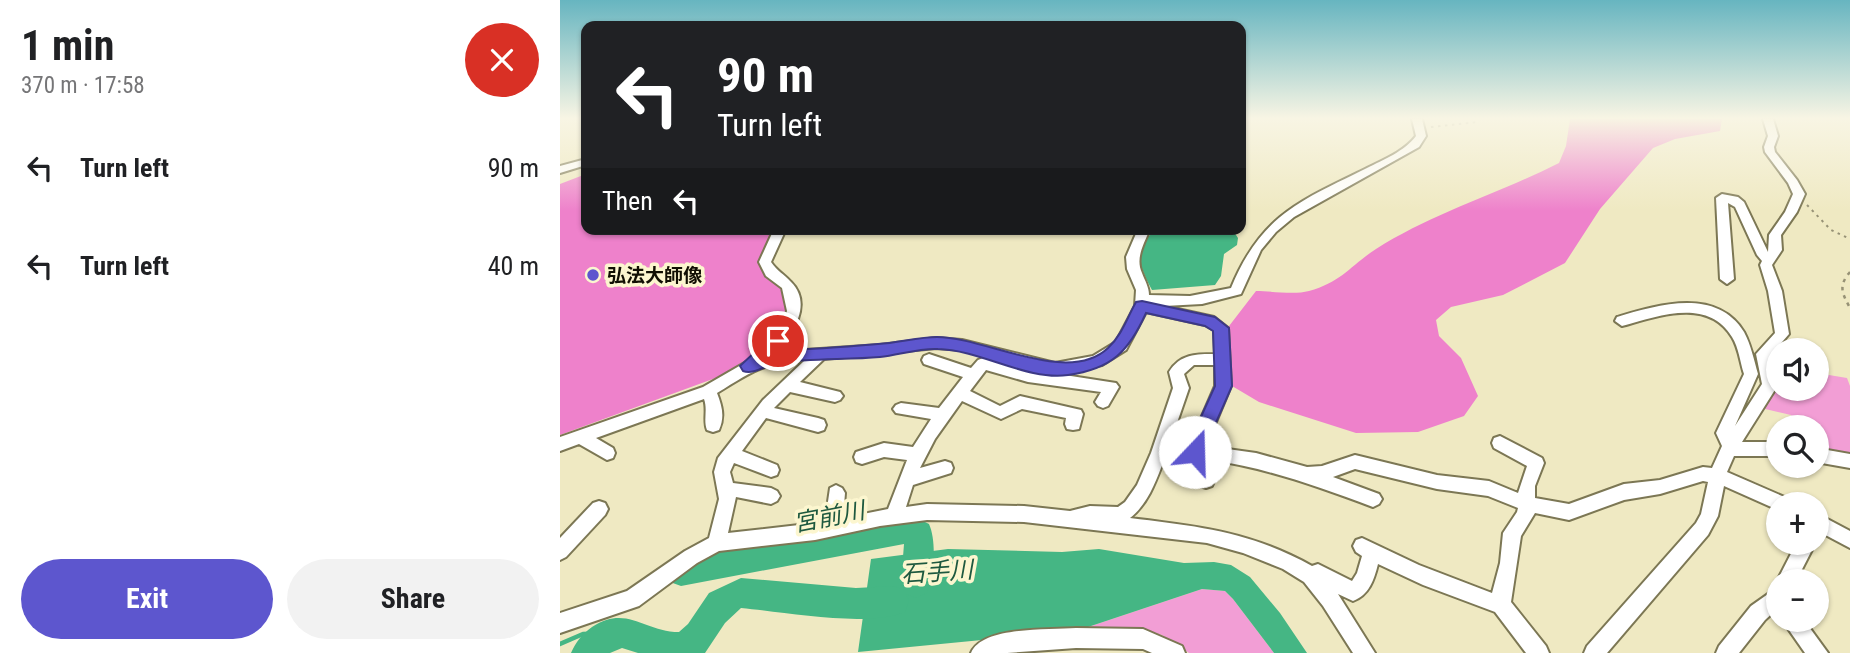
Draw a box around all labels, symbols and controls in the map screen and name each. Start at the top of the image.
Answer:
text: 1 min [21,21,114,70]
button: close [465,23,539,97]
text: 90 m [717,47,814,104]
icon: left [602,49,693,140]
text: 370 m · 17:58 [21,72,145,99]
text: Turn left [717,106,822,144]
icon: left [21,149,59,187]
text: Turn left [80,153,169,183]
text: 90 m [488,153,539,183]
icon: left [667,182,705,220]
text: Then [602,186,653,216]
icon: left [21,247,59,285]
text: Turn left [80,251,169,281]
text: 40 m [488,251,539,281]
place label: 弘法大師像 [607,264,702,287]
marker: 弘法大師像 [585,267,601,283]
pin [748,311,808,371]
icon: arrive [759,322,797,360]
map controls [1766,338,1829,632]
button: sound [1766,338,1829,401]
position arrow [1158,415,1232,489]
button: search [1766,415,1829,478]
button: + [1766,492,1829,555]
water label: 宮前川 [791,496,870,538]
water label: 石手川 [900,555,977,588]
button: Exit [21,559,273,639]
button: Share [287,559,539,639]
button: − [1766,569,1829,632]

